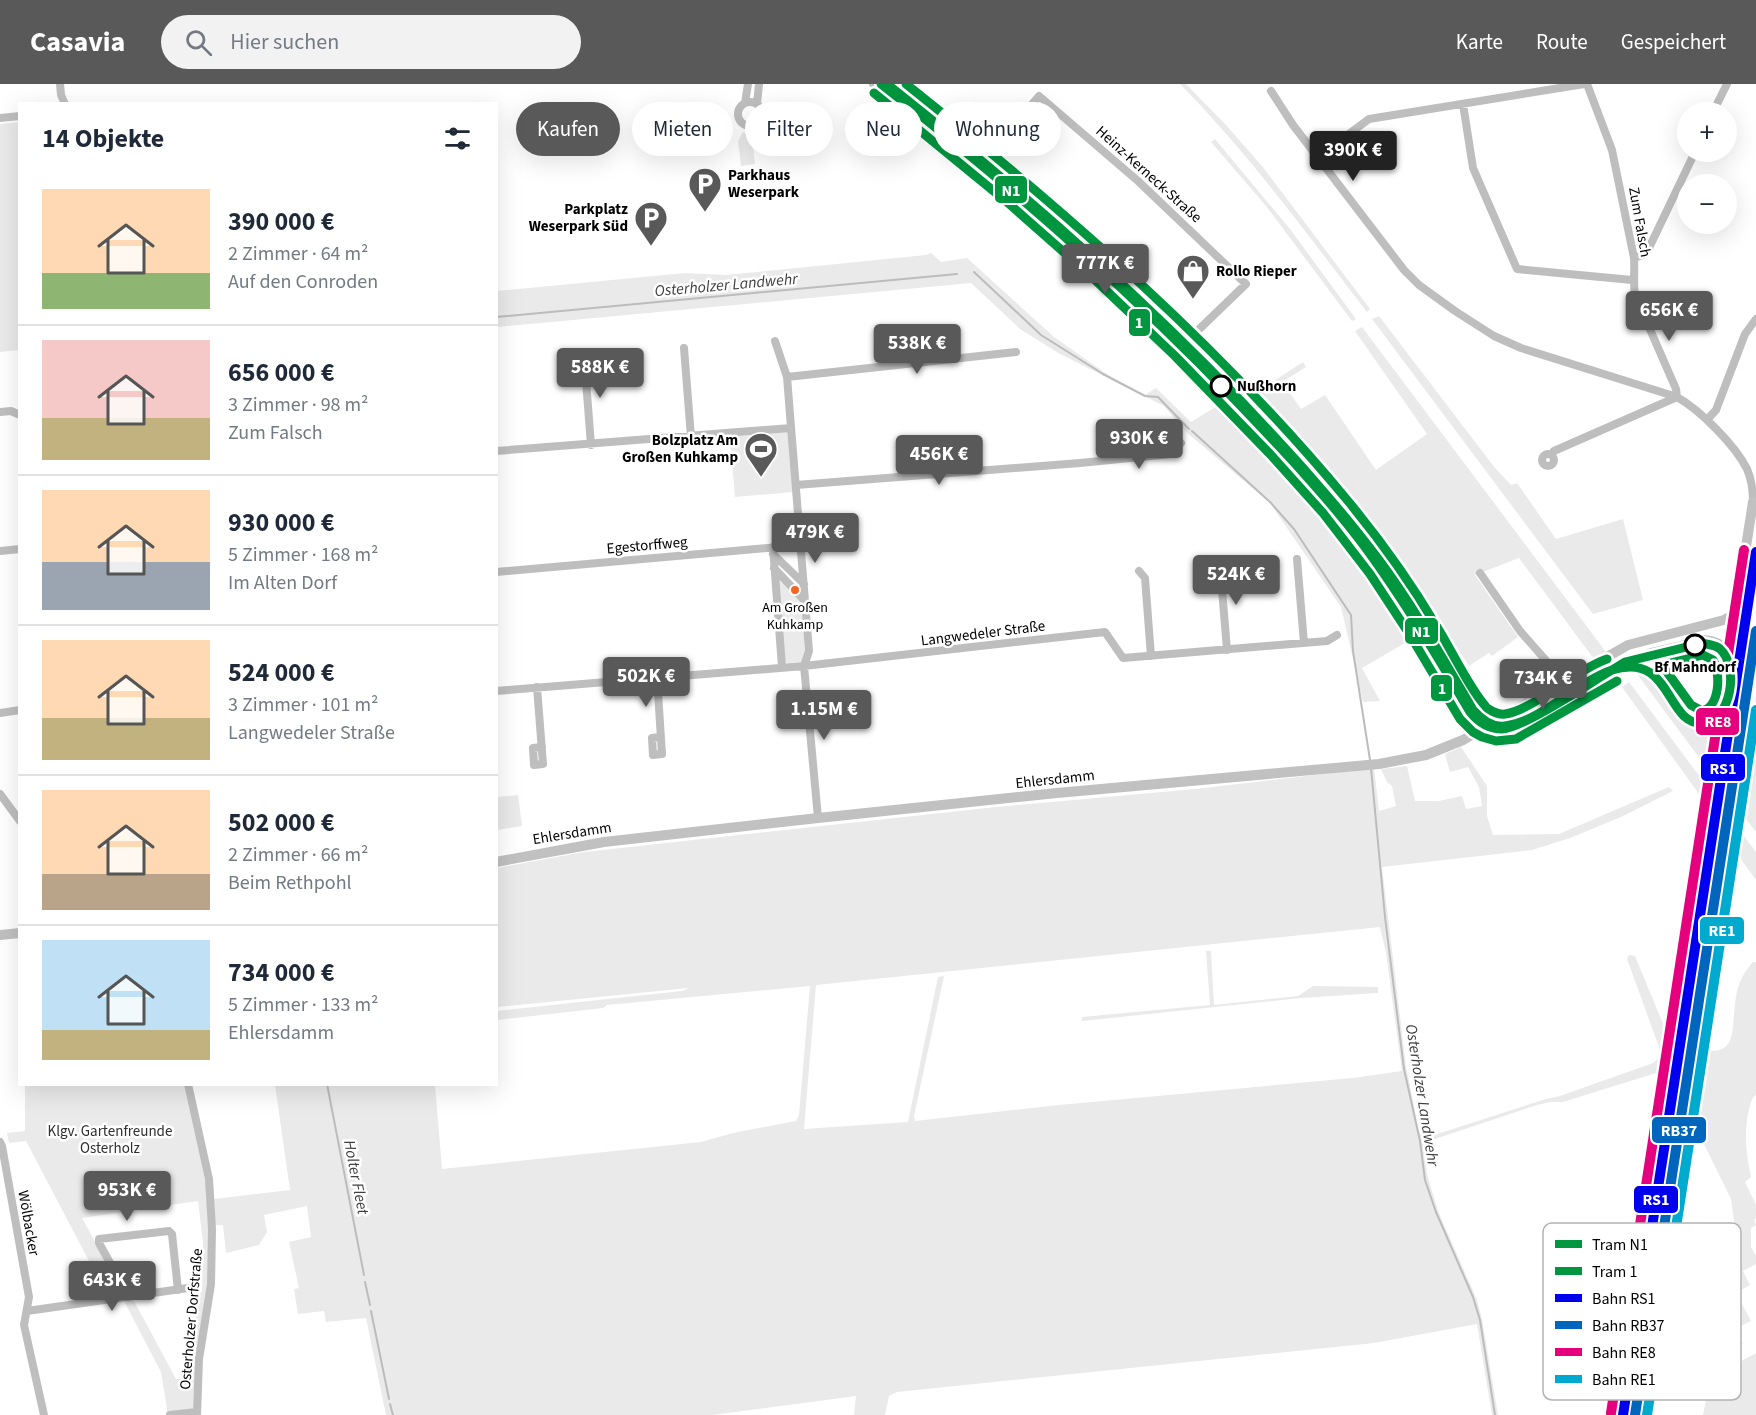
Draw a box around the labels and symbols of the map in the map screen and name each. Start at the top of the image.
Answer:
street label: Heinz-Kerneck-Straße [1091,121,1206,228]
pin: 390K € [1304,131,1402,182]
place label: Parkhaus Weserpark [728,165,800,203]
parking icon: Parkhaus Weserpark [687,166,723,213]
line badge: N1 [994,175,1028,204]
text: N1 [1001,180,1021,202]
street label: Zum Falsch [1623,185,1656,259]
place label: Parkplatz Weserpark Süd [529,199,628,237]
parking icon: Parkplatz Weserpark Süd [633,200,669,247]
pin: 777K € [1056,244,1154,295]
shop icon: Rollo Rieper [1175,253,1211,300]
place label: Rollo Rieper [1216,261,1297,282]
water label: Osterholzer Landwehr [654,268,800,302]
pin: 656K € [1620,291,1718,342]
line badge: 1 [1128,308,1151,337]
text: 1 [1135,312,1143,334]
pin: 538K € [868,324,966,375]
pin: 588K € [551,348,649,399]
marker: Nußhorn [1210,375,1232,397]
place label: Nußhorn [1237,376,1296,397]
pin: 930K € [1090,419,1188,470]
place label: Bolzplatz Am Großen Kuhkamp [622,430,738,468]
sports icon: Bolzplatz Am Großen Kuhkamp [743,431,779,478]
pin: 456K € [890,435,988,486]
pin: 479K € [766,513,864,564]
street label: Egestorffweg [606,531,689,559]
pin: 524K € [1187,555,1285,606]
marker: Am Großen Kuhkamp [789,584,801,596]
place label: Am Großen Kuhkamp [762,598,828,635]
street label: Langwedeler Straße [920,615,1046,652]
line badge: N1 [1404,617,1439,645]
text: N1 [1411,621,1431,643]
marker: Bf Mahndorf [1684,634,1706,656]
pin: 502K € [597,657,695,708]
place label: Bf Mahndorf [1654,657,1737,678]
pin: 734K € [1494,659,1592,710]
line badge: 1 [1430,674,1453,702]
text: 1 [1438,678,1446,700]
pin: 1.15M € [769,690,879,741]
line badge: RE8 [1695,707,1740,736]
text: RE8 [1704,711,1732,733]
line badge: RS1 [1700,753,1746,782]
text: RS1 [1710,758,1736,780]
street label: Ehlersdamm [1014,765,1096,794]
street label: Ehlersdamm [531,817,613,850]
line badge: RE1 [1699,916,1745,945]
text: RE1 [1708,920,1736,942]
water label: Osterholzer Landwehr [1400,1023,1444,1169]
line badge: RB37 [1651,1116,1707,1144]
text: RB37 [1661,1120,1697,1142]
park label: Klgv. Gartenfreunde Osterholz [48,1121,172,1159]
water label: Holter Fleet [338,1138,374,1217]
pin: 953K € [78,1171,176,1222]
line badge: RS1 [1633,1185,1679,1214]
street label: Wölbacker [12,1189,45,1258]
text: RS1 [1643,1189,1669,1211]
legend [1543,1223,1741,1400]
text: Tram N1 [1592,1234,1648,1256]
street label: Osterholzer Dorfstraße [175,1247,208,1391]
pin: 643K € [63,1261,161,1312]
text: Tram 1 [1592,1261,1638,1283]
text: Bahn RS1 [1592,1288,1656,1310]
text: Bahn RB37 [1592,1315,1665,1337]
text: Bahn RE8 [1592,1342,1656,1364]
text: Bahn RE1 [1592,1369,1656,1391]

